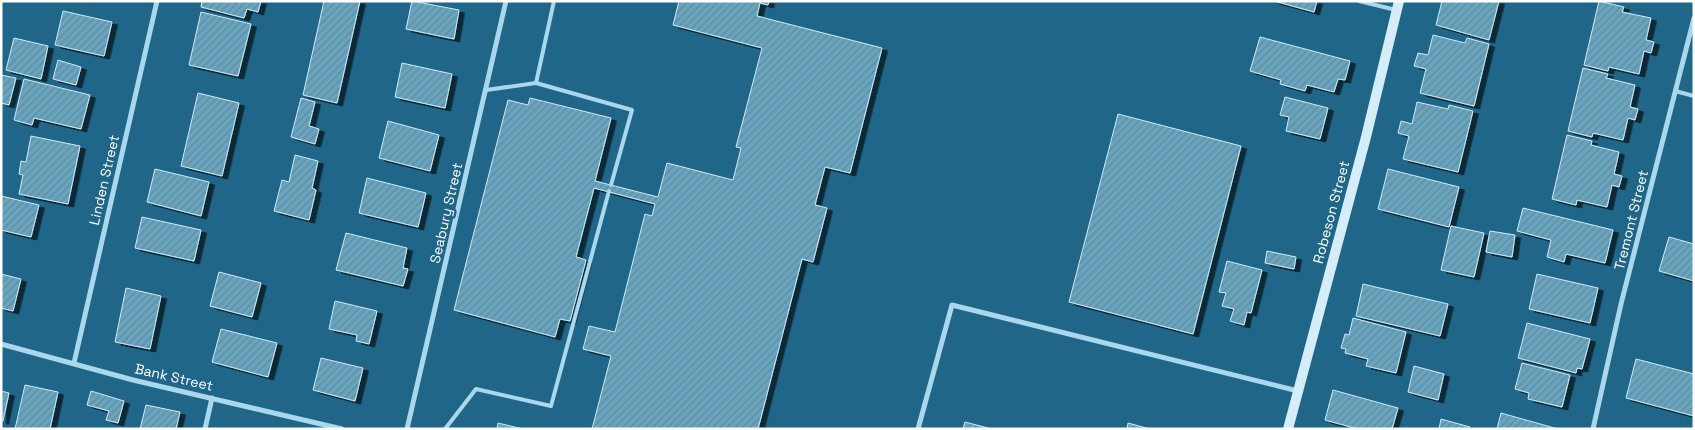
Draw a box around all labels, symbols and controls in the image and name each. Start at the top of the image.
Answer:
street label: Linden Street [85,133,123,227]
street label: Robeson Street [1309,159,1353,265]
street label: Seabury Street [426,161,466,265]
street label: Tremont Street [1610,168,1652,272]
street label: Bank Street [133,359,215,395]

